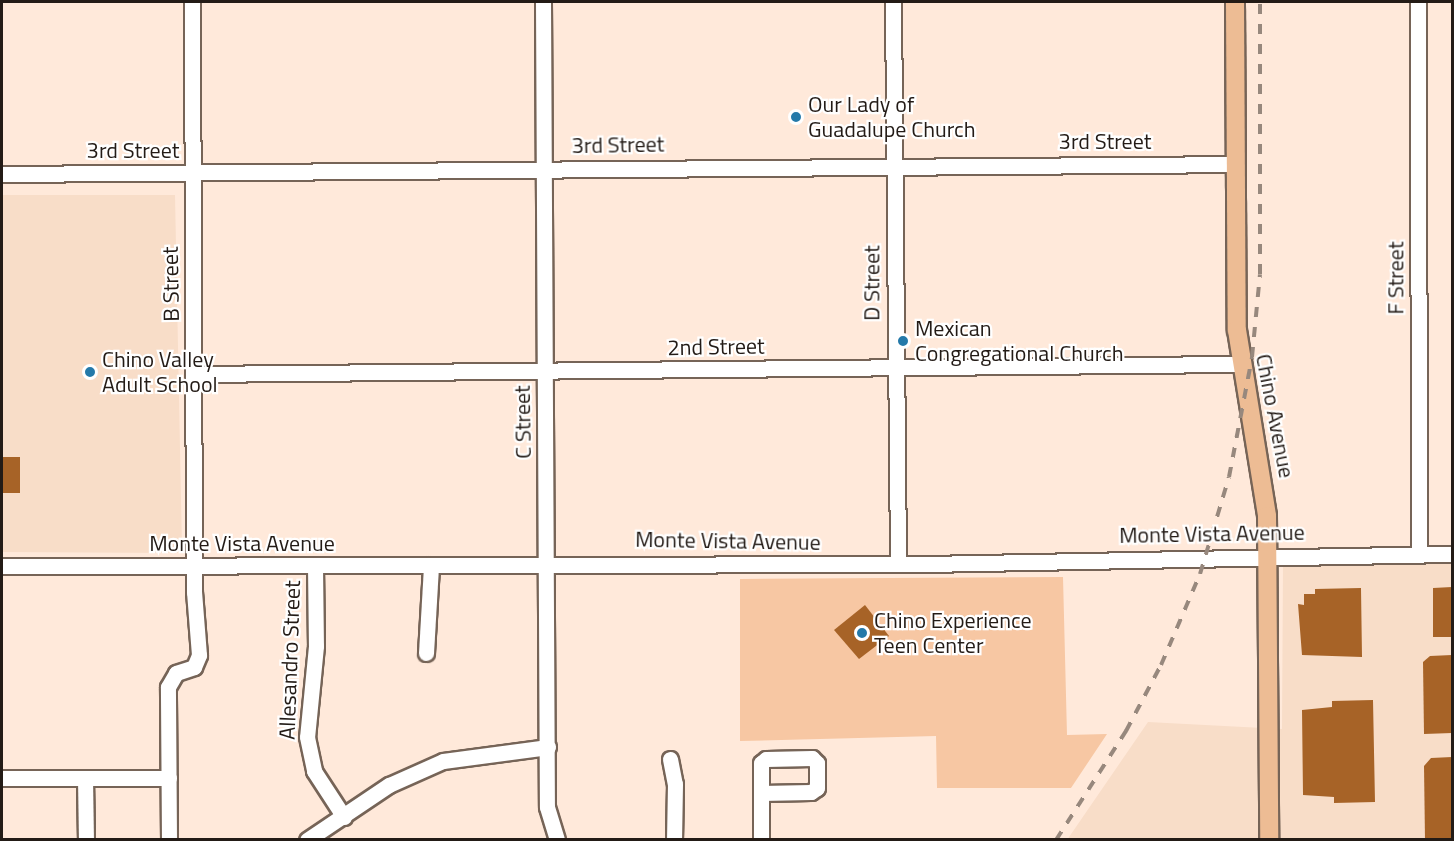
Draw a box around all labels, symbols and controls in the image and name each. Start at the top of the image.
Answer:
place label: Our Lady of Guadalupe Church [808,91,975,142]
marker: Our Lady of Guadalupe Church [789,110,803,124]
street label: 3rd Street [1059,129,1151,155]
street label: 3rd Street [571,131,665,159]
street label: 3rd Street [87,138,179,164]
street label: F Street [1383,241,1409,315]
street label: D Street [859,245,885,321]
street label: B Street [157,246,185,322]
place label: Mexican Congregational Church [915,315,1123,366]
street label: 2nd Street [667,333,765,361]
marker: Mexican Congregational Church [896,334,910,348]
place label: Chino Valley Adult School [102,346,218,398]
street label: Chino Avenue [1250,352,1300,480]
marker: Chino Valley Adult School [83,365,97,379]
street label: C Street [509,385,537,459]
street label: Monte Vista Avenue [1119,519,1305,549]
street label: Monte Vista Avenue [635,526,821,556]
street label: Monte Vista Avenue [149,531,335,557]
street label: Allesandro Street [274,580,306,740]
place label: Chino Experience Teen Center [874,607,1032,658]
marker: Chino Experience Teen Center [855,626,869,640]

